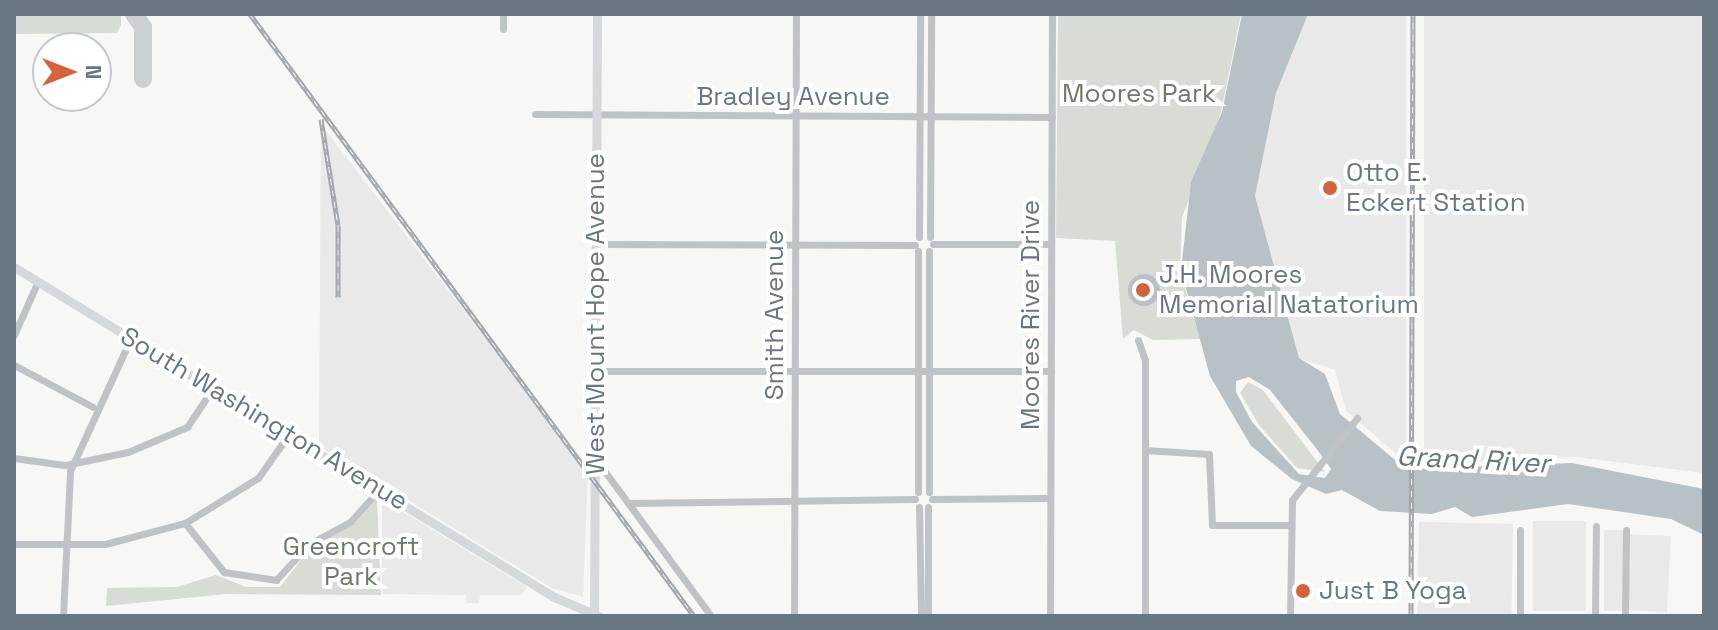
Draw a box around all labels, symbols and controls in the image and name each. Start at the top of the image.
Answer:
north arrow [32,32,112,112]
text: N [80,65,108,79]
park label: Moores Park [1062,78,1216,110]
street label: Bradley Avenue [696,81,890,113]
street label: West Mount Hope Avenue [580,153,612,475]
place label: Otto E. Eckert Station [1346,157,1526,218]
marker: Otto E. Eckert Station [1321,179,1339,197]
street label: Moores River Drive [1015,200,1047,430]
street label: Smith Avenue [759,229,791,401]
place label: J.H. Moores Memorial Natatorium [1159,259,1419,320]
marker: J.H. Moores Memorial Natatorium [1134,281,1152,299]
street label: South Washington Avenue [114,321,414,517]
water label: Grand River [1396,438,1550,480]
park label: Greencroft Park [283,531,419,592]
place label: Just B Yoga [1319,575,1467,607]
marker: Just B Yoga [1294,582,1312,600]

